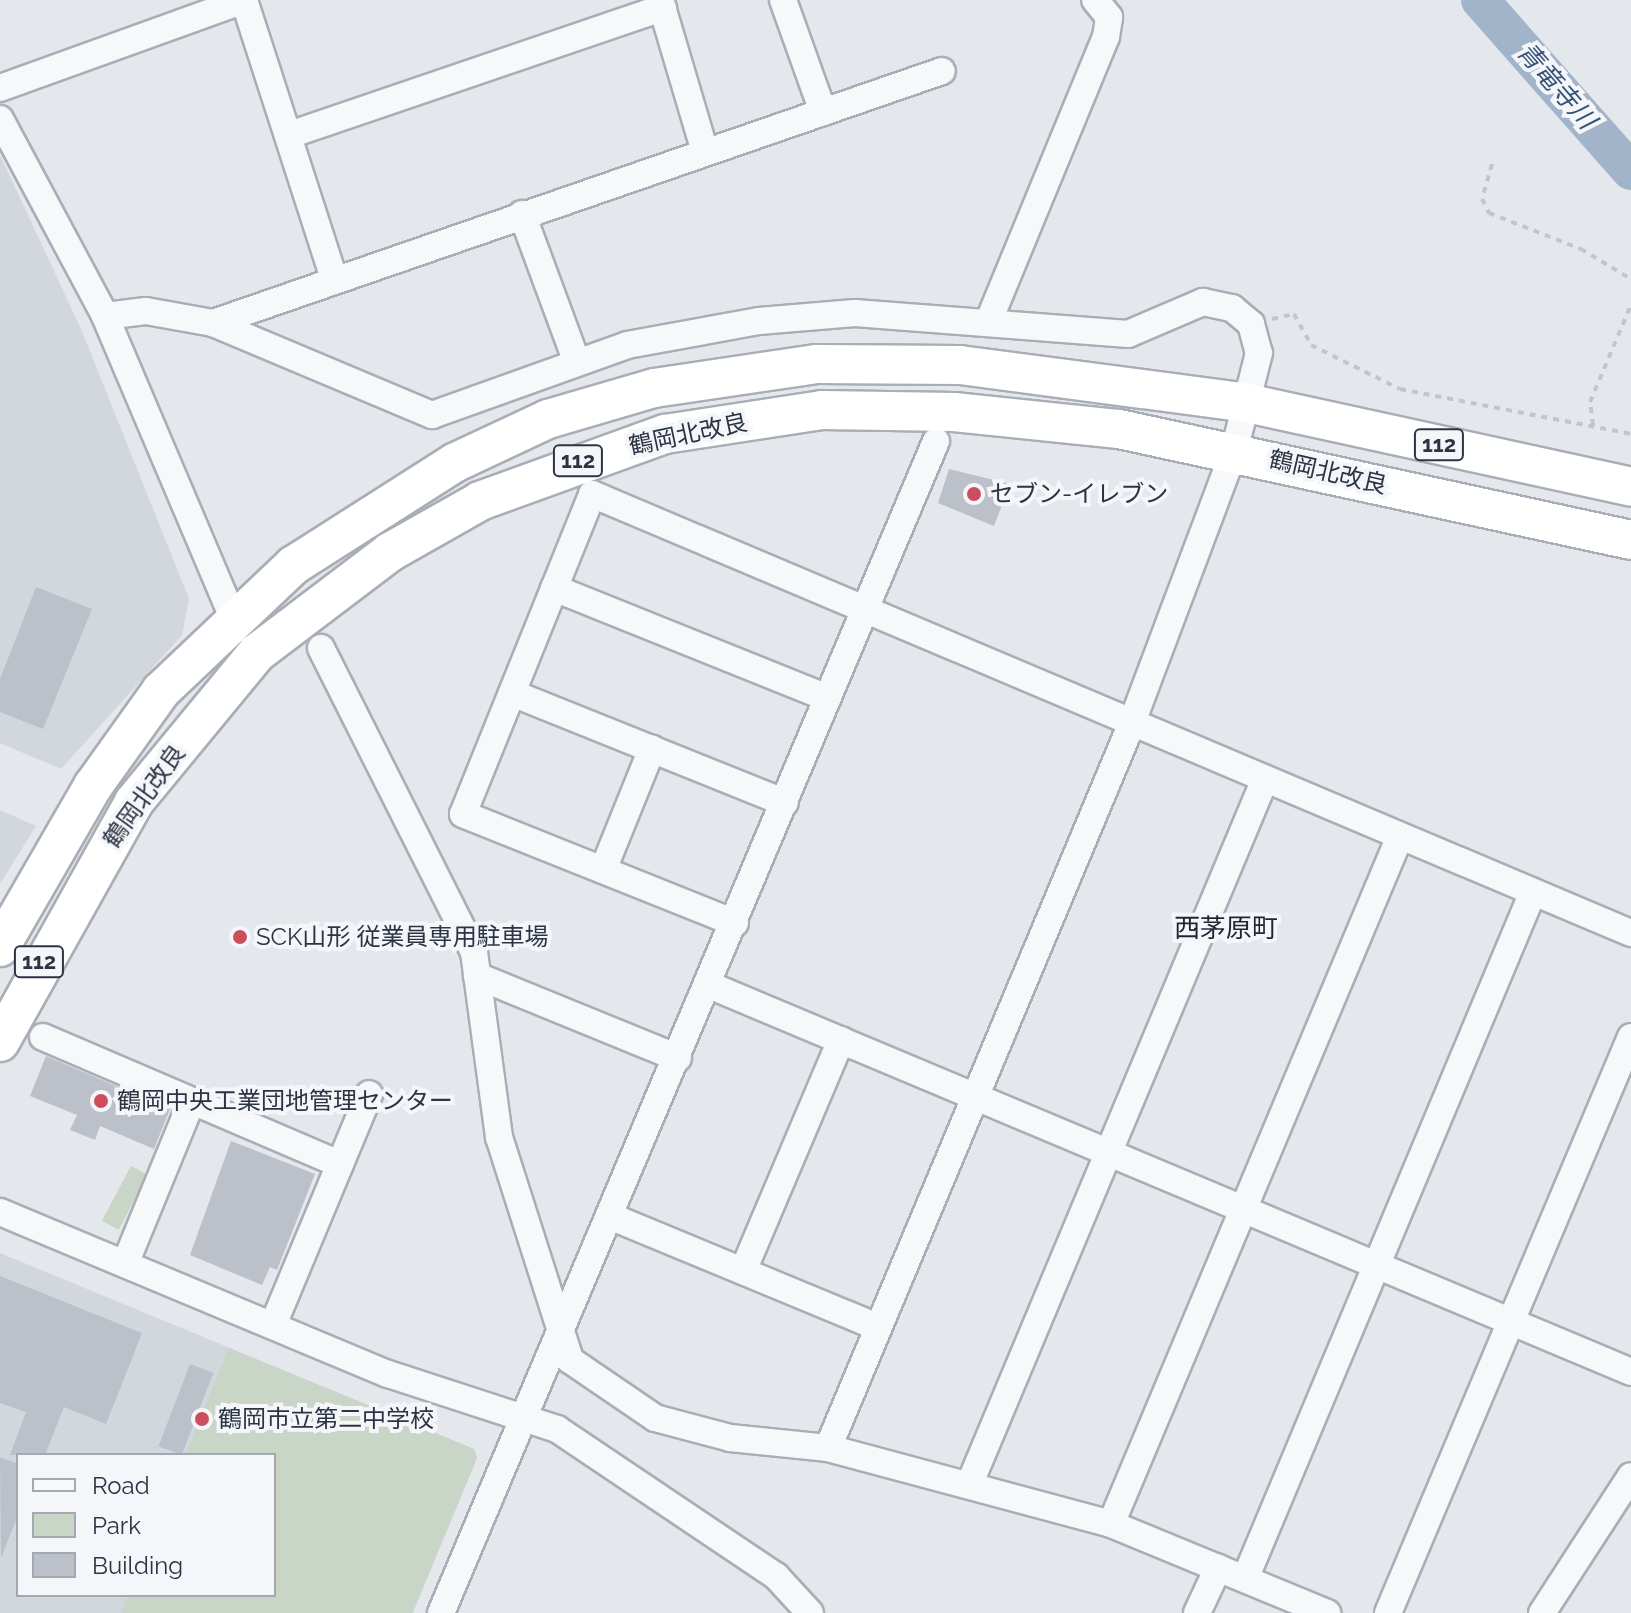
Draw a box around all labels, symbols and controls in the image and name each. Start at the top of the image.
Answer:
water label: 青竜寺川 [1510,37,1602,135]
street label: 鶴岡北改良 [626,407,750,461]
road number: 112 [1413,427,1465,463]
road number: 112 [552,443,604,479]
street label: 鶴岡北改良 [1266,444,1390,500]
place label: セブン-イレブン [990,480,1168,508]
marker: セブン-イレブン [965,485,983,503]
street label: 鶴岡北改良 [97,739,191,853]
district label: 西茅原町 [1174,913,1278,945]
place label: SCK山形 従業員専用駐車場 [256,923,549,951]
marker: SCK山形 従業員専用駐車場 [231,928,249,946]
road number: 112 [13,944,65,980]
place label: 鶴岡中央工業団地管理センター [117,1087,453,1115]
marker: 鶴岡中央工業団地管理センター [92,1092,110,1110]
place label: 鶴岡市立第二中学校 [218,1405,434,1433]
marker: 鶴岡市立第二中学校 [193,1410,211,1428]
legend [16,1453,276,1597]
text: Road [92,1471,150,1500]
text: Park [92,1511,141,1540]
text: Building [92,1551,183,1580]

